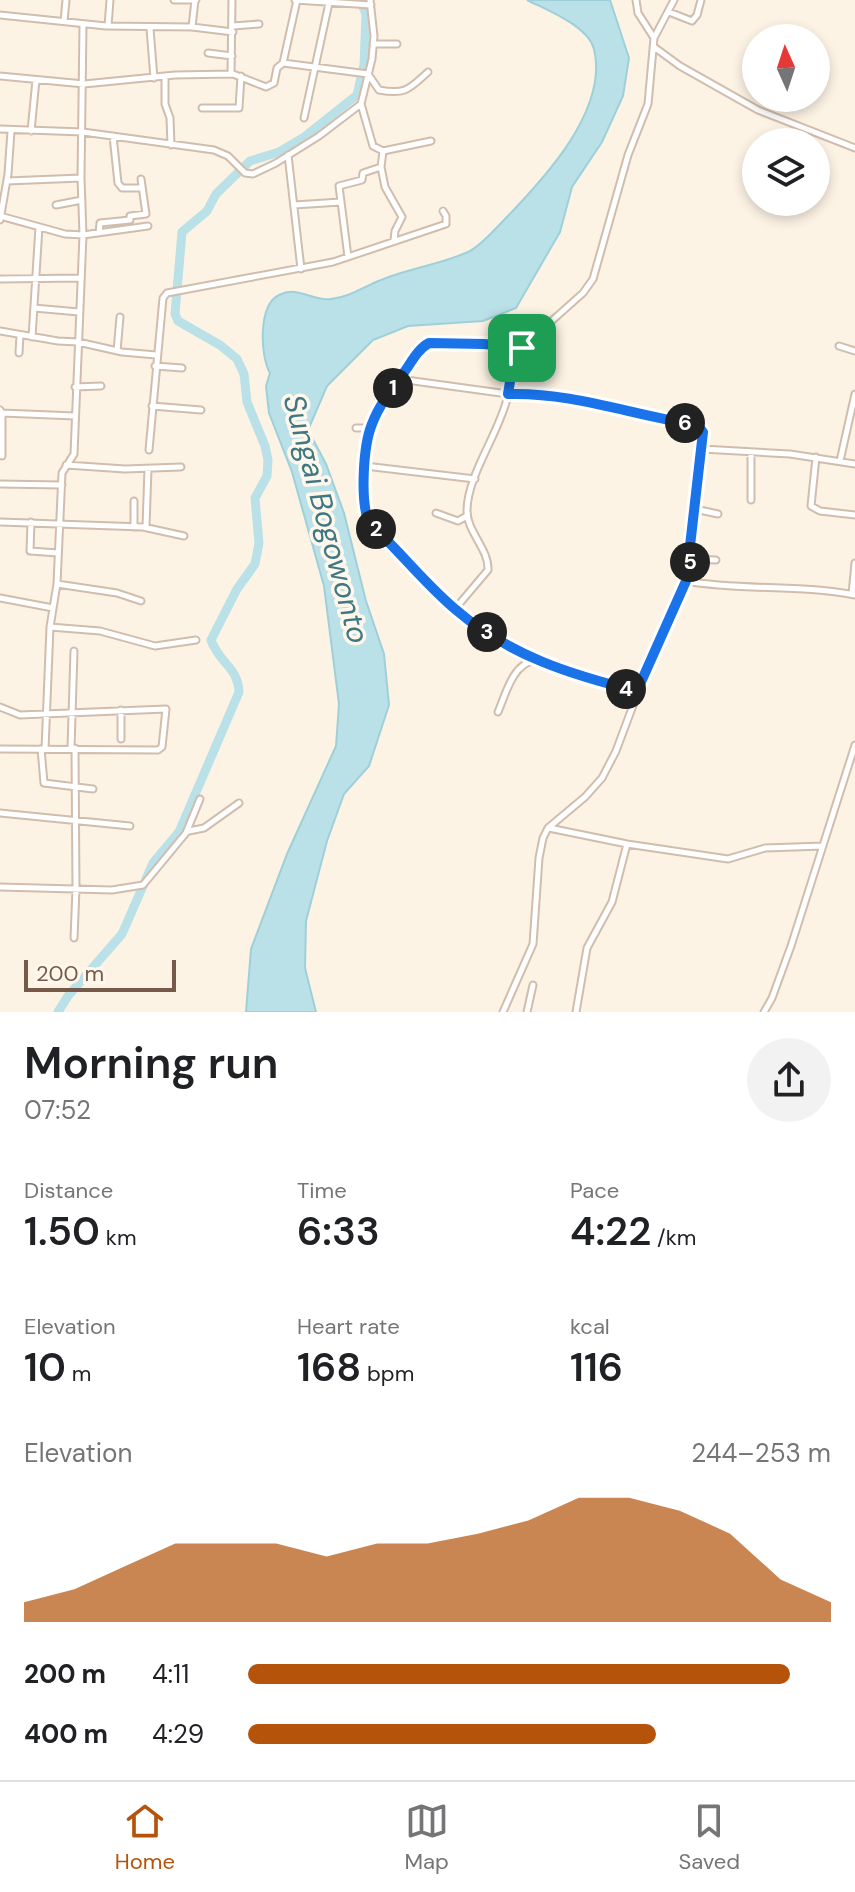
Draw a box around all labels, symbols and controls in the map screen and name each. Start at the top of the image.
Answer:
north arrow [742,24,830,112]
map controls [742,24,830,216]
button: layers [742,128,830,216]
pin [488,314,556,382]
icon: arrive [500,326,544,370]
pin: 1 [373,368,413,408]
text: 1 [389,373,397,402]
water label: Sungai Bogowonto [274,390,378,648]
pin: 6 [665,403,705,443]
text: 6 [678,408,692,437]
pin: 2 [356,509,396,549]
text: 2 [370,514,382,543]
pin: 5 [670,542,710,582]
text: 5 [683,547,697,576]
pin: 3 [467,612,507,652]
text: 3 [480,617,494,646]
pin: 4 [606,669,646,709]
text: 4 [619,674,633,703]
scale bar [24,956,176,992]
text: 200 m [36,959,104,988]
text: Morning run [24,1034,278,1092]
button: share [747,1038,831,1122]
text: 07:52 [24,1093,91,1127]
text: Distance [24,1176,113,1205]
text: Time [297,1176,347,1205]
text: Pace [570,1176,619,1205]
text: 1.50 [24,1205,100,1257]
text: 6:33 [297,1205,380,1257]
text: 4:22 [570,1205,651,1257]
text: km [100,1223,137,1252]
text: /km [651,1223,696,1252]
text: Elevation [24,1312,116,1341]
text: Heart rate [297,1312,400,1341]
text: kcal [570,1312,610,1341]
text: 10 [24,1341,66,1393]
text: 168 [297,1341,361,1393]
text: 116 [570,1341,623,1393]
text: m [66,1359,91,1388]
text: bpm [361,1359,414,1388]
text: Elevation [24,1436,132,1470]
text: 244–253 m [691,1436,831,1470]
text: 200 m [24,1657,106,1691]
text: 4:11 [152,1657,189,1691]
text: 400 m [24,1717,108,1751]
text: 4:29 [152,1717,204,1751]
tab: Home [115,1799,175,1876]
tab: Map [405,1799,449,1876]
tab: Saved [678,1799,740,1876]

